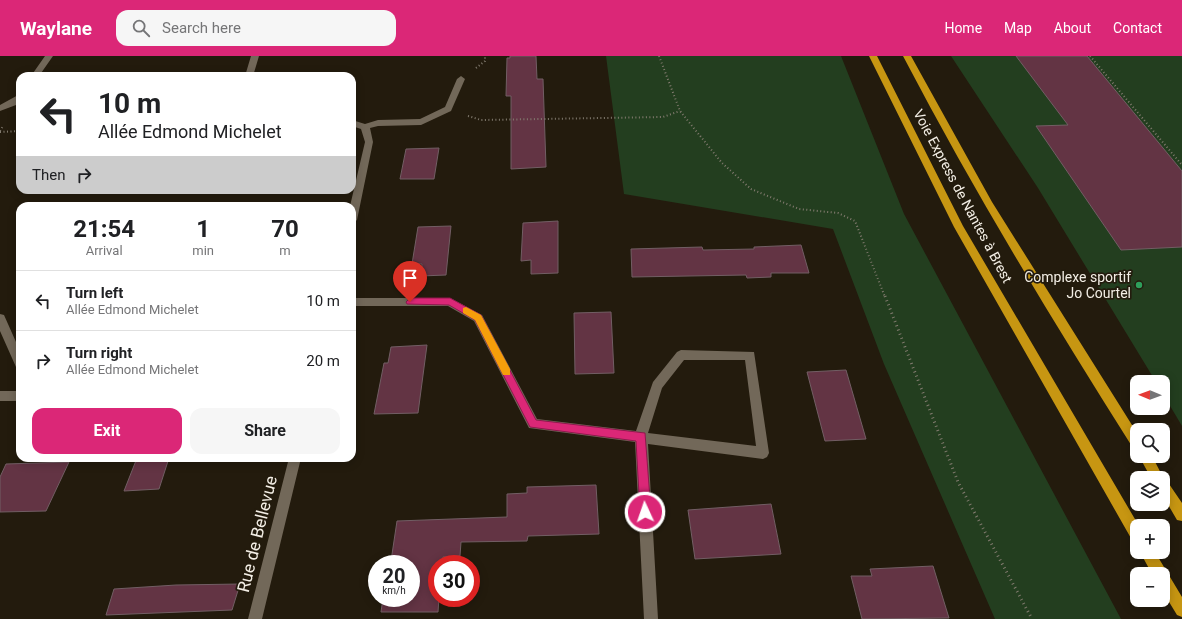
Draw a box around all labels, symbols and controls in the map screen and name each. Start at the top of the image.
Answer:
search box [116,10,396,46]
text: Waylane [20,17,92,40]
icon: search [130,17,152,39]
text: Search here [162,19,241,37]
text: Home [944,20,982,36]
text: Map [1004,20,1032,36]
text: About [1054,20,1091,36]
text: Contact [1113,20,1162,36]
text: 10 m [98,87,161,120]
icon: left [32,88,84,140]
street label: Voie Express de Nantes à Brest [910,107,1016,286]
text: Allée Edmond Michelet [98,121,282,142]
icon: right [73,164,95,186]
text: Then [32,166,65,184]
text: 21:54 [73,215,135,243]
text: 1 [196,215,210,243]
text: 70 [271,215,299,243]
text: Arrival [86,243,123,258]
text: min [192,243,214,258]
text: m [279,243,291,258]
pin [393,261,427,302]
icon: arrive [399,267,421,289]
place label: Complexe sportif Jo Courtel [1024,269,1131,301]
marker: Complexe sportif Jo Courtel [1134,280,1144,290]
text: Turn left [66,284,123,302]
icon: left [32,290,54,312]
text: 10 m [306,292,340,310]
text: Allée Edmond Michelet [66,302,199,317]
text: Turn right [66,344,132,362]
icon: right [32,350,54,372]
text: 20 m [306,352,340,370]
text: Allée Edmond Michelet [66,362,199,377]
north arrow [1130,375,1170,415]
map controls [1130,375,1170,607]
button: Exit [32,408,182,454]
button: Share [190,408,340,454]
button: search [1130,423,1170,463]
button: layers [1130,471,1170,511]
street label: Rue de Bellevue [233,474,281,594]
position arrow [624,491,666,533]
button: + [1130,519,1170,559]
speed limit sign: 30 [428,555,480,607]
text: 20 [383,564,405,588]
button: − [1130,567,1170,607]
text: km/h [382,585,406,596]

